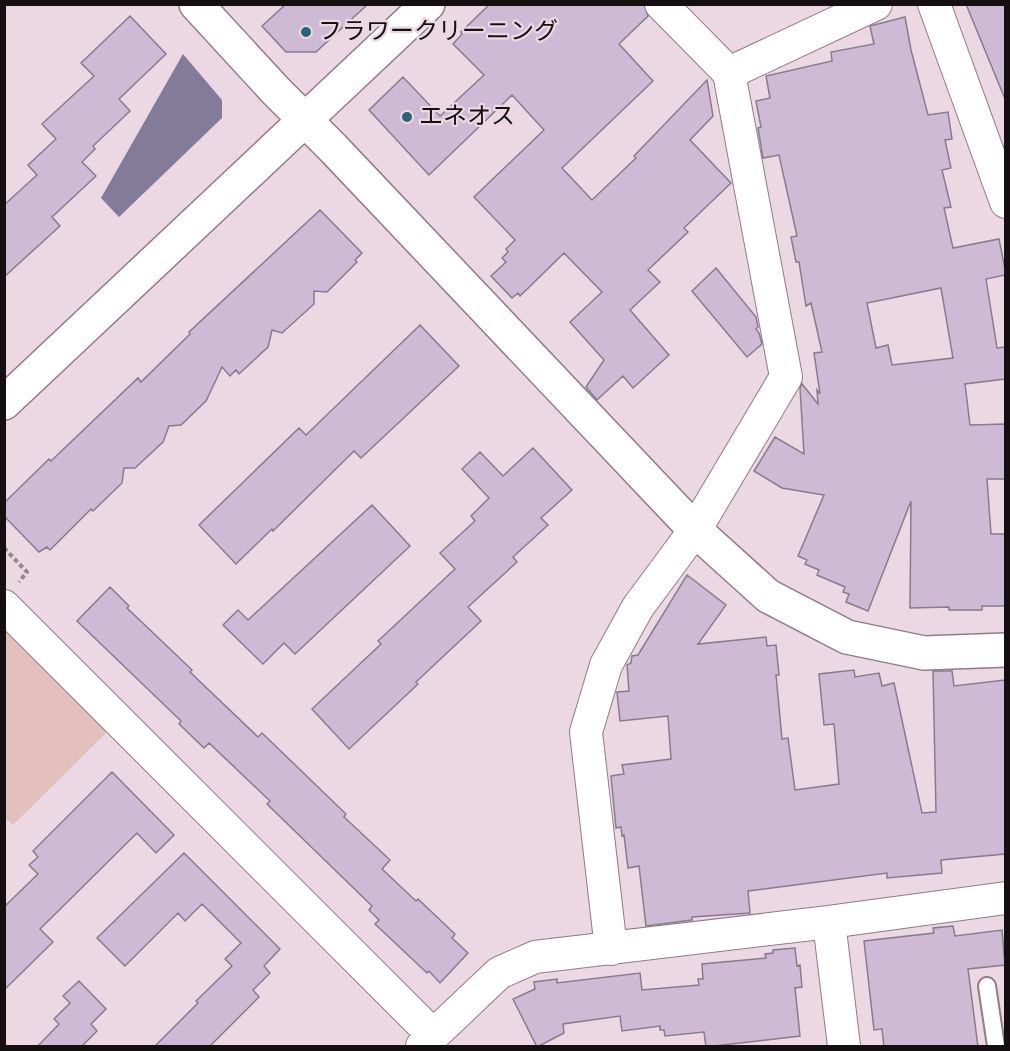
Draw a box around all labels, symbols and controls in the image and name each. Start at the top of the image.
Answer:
place label: フラワークリーニング [318,18,558,44]
marker: フラワークリーニング [299,25,313,39]
place label: エネオス [419,104,515,129]
marker: エネオス [400,110,414,124]

